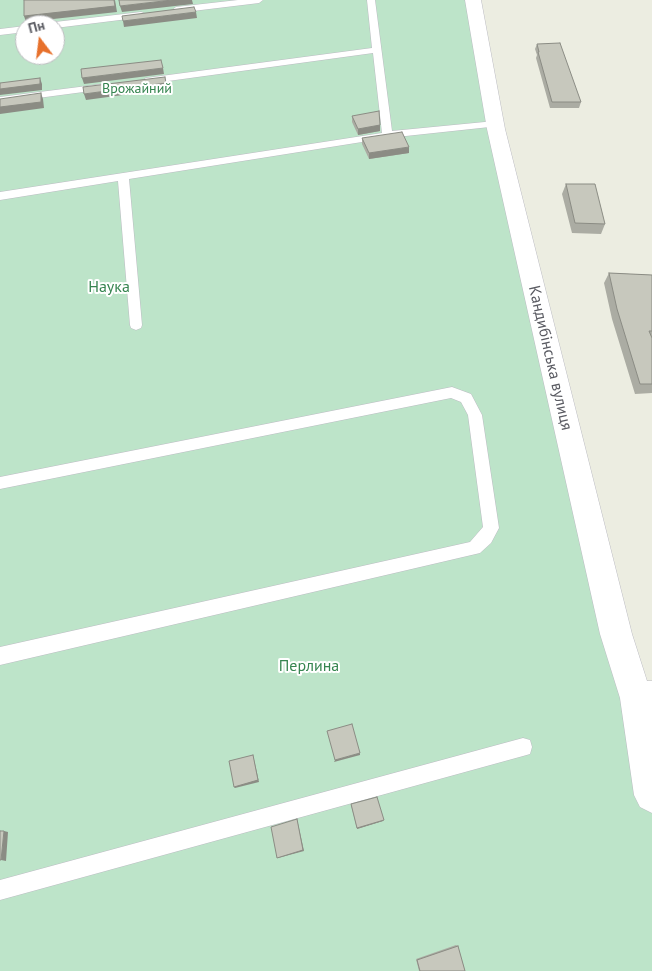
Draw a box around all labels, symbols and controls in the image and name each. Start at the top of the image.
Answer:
north arrow [15,15,65,65]
text: Пн [26,16,47,37]
park label: Врожайний [102,81,172,97]
park label: Наука [88,277,130,297]
street label: Кандибінська вулиця [524,284,576,432]
park label: Перлина [279,656,339,676]

